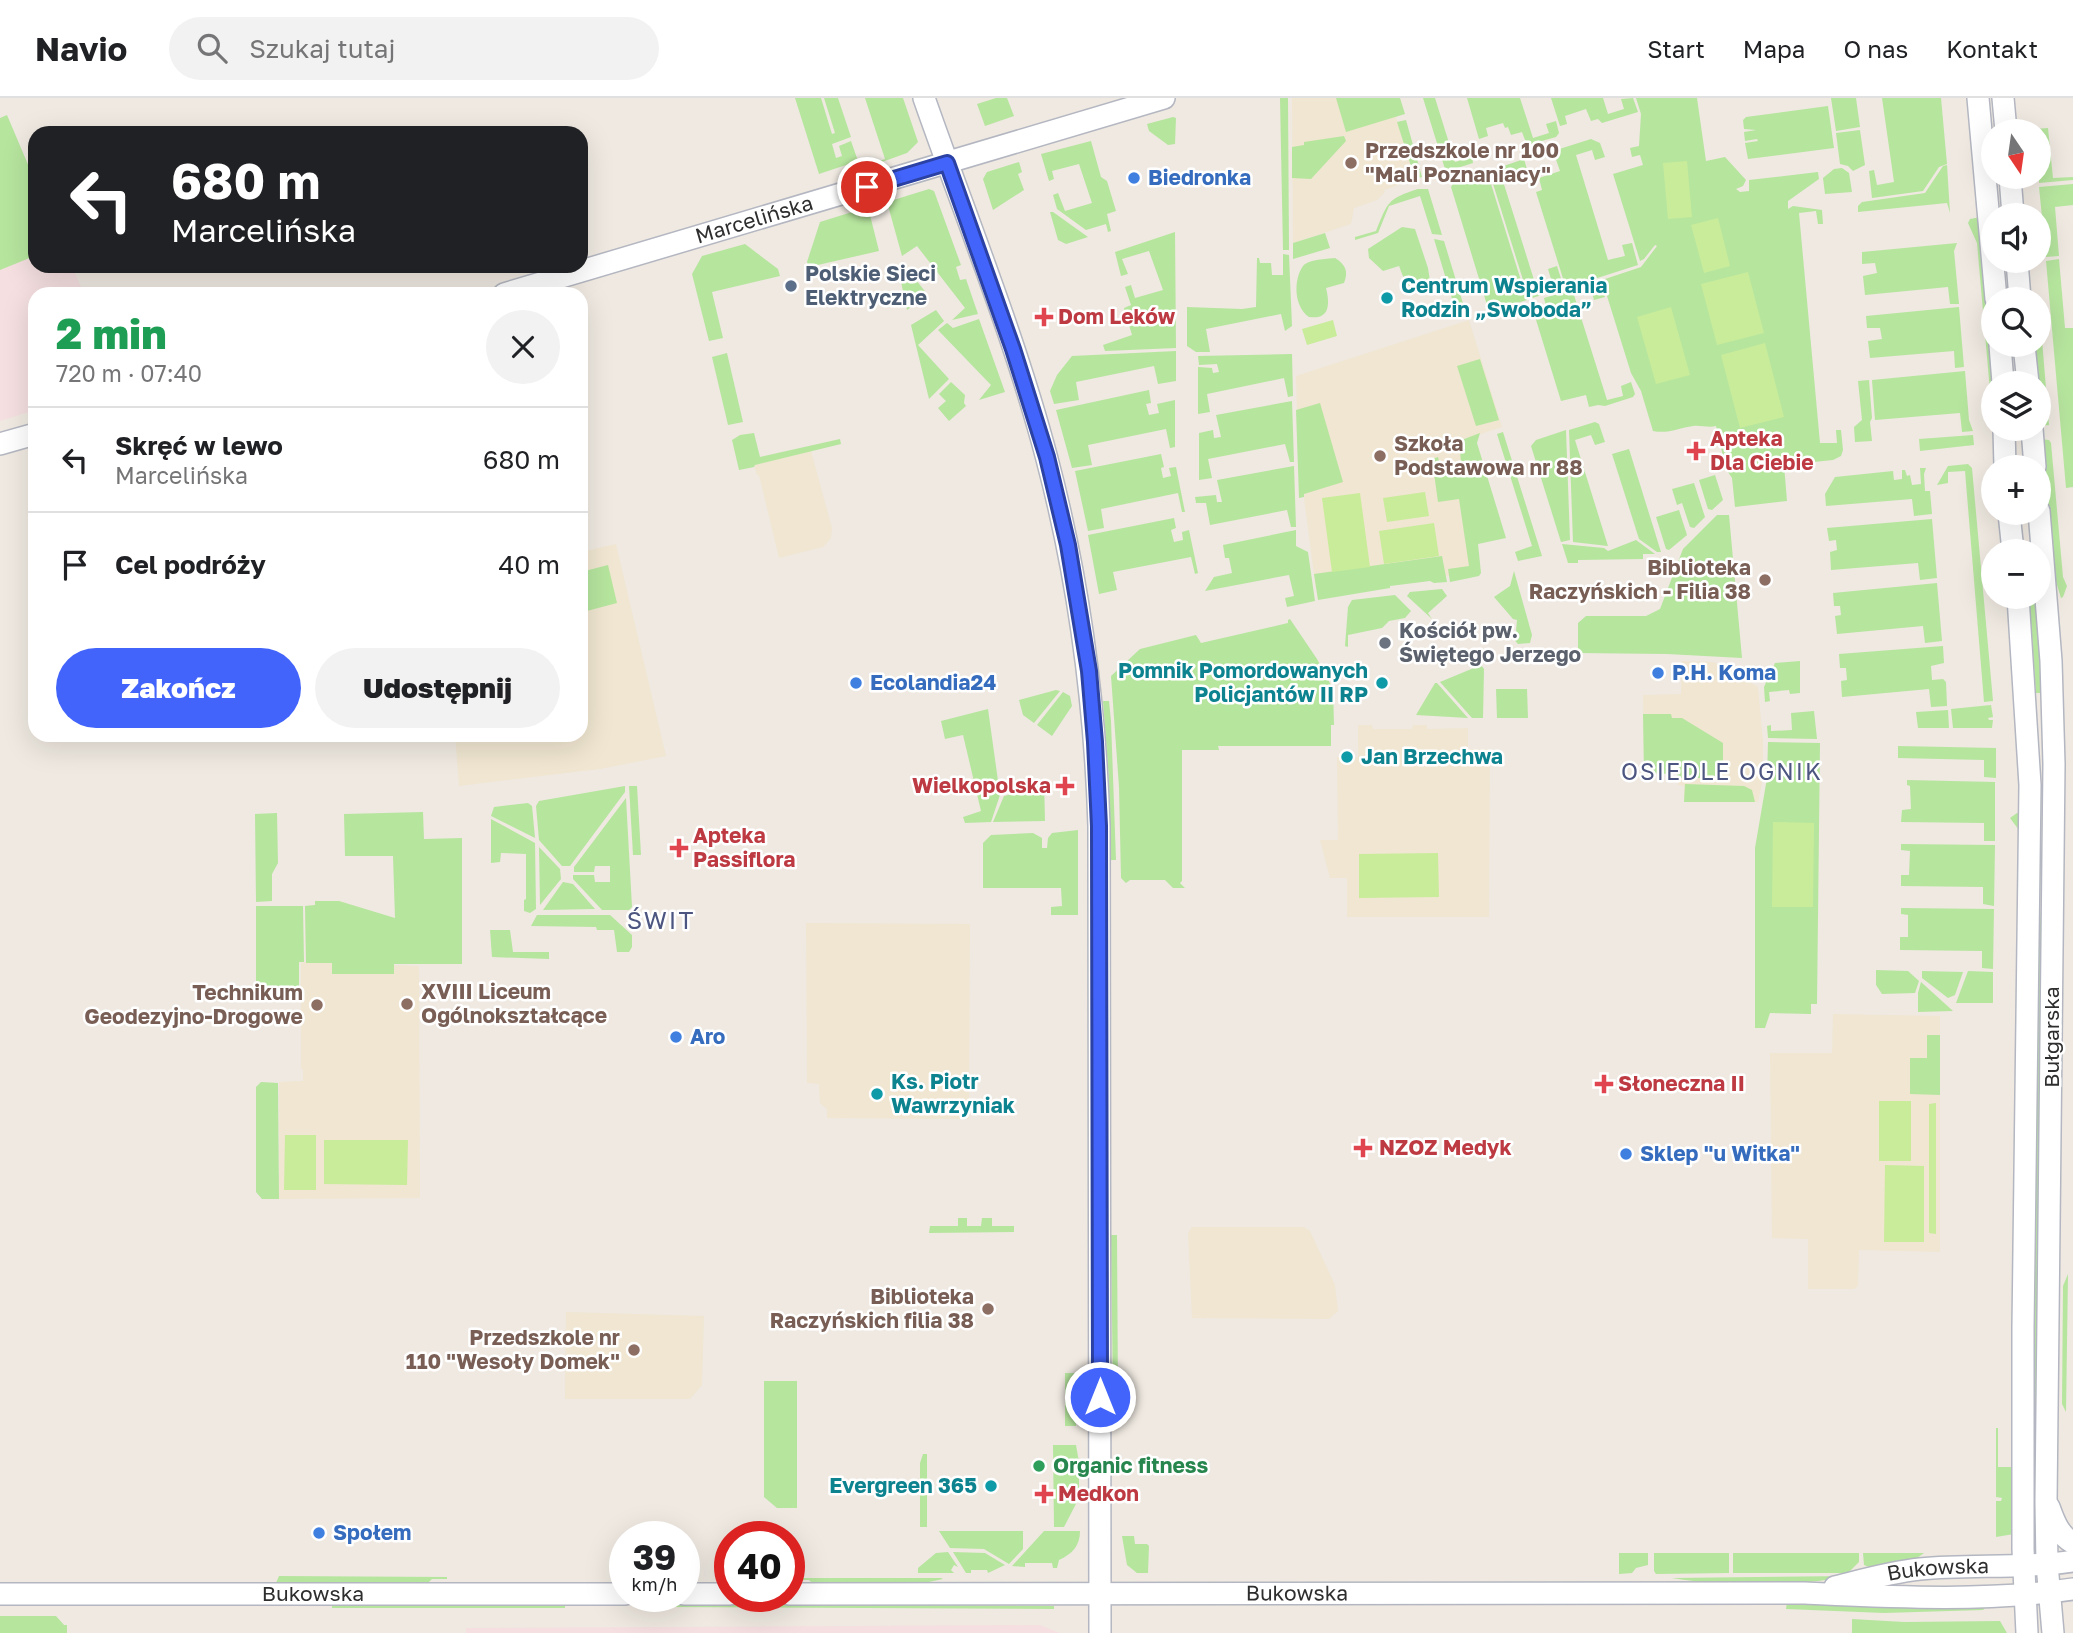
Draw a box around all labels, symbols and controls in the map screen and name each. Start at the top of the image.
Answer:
search box [169,17,659,80]
text: Navio [35,29,127,68]
icon: search [193,29,231,67]
text: Szukaj tutaj [249,33,396,64]
text: Start [1647,34,1705,63]
text: Mapa [1743,34,1805,63]
text: O nas [1843,34,1908,63]
text: Kontakt [1946,34,2038,63]
north arrow [1981,119,2051,189]
map controls [1981,119,2051,609]
place label: Przedszkole nr 100 "Mali Poznaniacy" [1365,137,1559,187]
text: 680 m [171,151,320,210]
icon: left [56,154,147,245]
marker: Przedszkole nr 100 "Mali Poznaniacy" [1343,155,1359,171]
pin [837,157,897,217]
place label: Biedronka [1148,164,1251,190]
icon: arrive [848,168,886,206]
marker: Biedronka [1126,170,1142,186]
street label: Marcelińska [692,189,816,249]
button: sound [1981,203,2051,273]
text: Marcelińska [171,211,356,249]
place label: Polskie Sieci Elektryczne [805,260,936,310]
place label: Centrum Wspierania Rodzin „Swoboda” [1401,272,1607,322]
marker: Polskie Sieci Elektryczne [783,278,799,294]
button: search [1981,287,2051,357]
marker: Centrum Wspierania Rodzin „Swoboda” [1379,290,1395,306]
place label: Dom Leków [1058,303,1176,329]
text: 2 min [56,308,167,358]
marker: Dom Leków [1036,309,1052,325]
button: close [486,310,560,384]
text: 720 m · 07:40 [56,359,202,387]
button: layers [1981,371,2051,441]
place label: Apteka Dla Ciebie [1710,425,1814,475]
text: Skręć w lewo [115,430,283,461]
place label: Szkoła Podstawowa nr 88 [1394,430,1583,480]
icon: left [56,441,94,479]
marker: Apteka Dla Ciebie [1688,443,1704,459]
text: 680 m [483,444,560,475]
marker: Szkoła Podstawowa nr 88 [1372,448,1388,464]
button: + [1981,455,2051,525]
text: Marcelińska [115,461,248,489]
button: − [1981,539,2051,609]
icon: arrive [56,546,94,584]
text: Cel podróży [115,549,266,580]
text: 40 m [499,549,560,580]
place label: Biblioteka Raczyńskich - Filia 38 [1529,554,1751,604]
marker: Biblioteka Raczyńskich - Filia 38 [1757,572,1773,588]
place label: Kościół pw. Świętego Jerzego [1399,617,1581,667]
marker: Kościół pw. Świętego Jerzego [1377,635,1393,651]
button: Zakończ [56,648,301,728]
button: Udostępnij [315,648,560,728]
place label: Pomnik Pomordowanych Policjantów II RP [1118,657,1368,707]
place label: P.H. Koma [1672,659,1776,685]
marker: P.H. Koma [1650,665,1666,681]
place label: Ecolandia24 [870,669,996,695]
marker: Ecolandia24 [848,675,864,691]
marker: Pomnik Pomordowanych Policjantów II RP [1374,675,1390,691]
place label: Jan Brzechwa [1361,743,1503,769]
marker: Jan Brzechwa [1339,749,1355,765]
district label: OSIEDLE OGNIK [1621,757,1823,785]
place label: Wielkopolska [912,772,1051,798]
marker: Wielkopolska [1057,778,1073,794]
place label: Apteka Passiflora [693,822,795,872]
marker: Apteka Passiflora [671,840,687,856]
district label: ŚWIT [627,905,695,934]
place label: XVIII Liceum Ogólnokształcące [421,978,607,1028]
place label: Technikum Geodezyjno-Drogowe [84,979,303,1029]
street label: Bułgarska [2038,986,2064,1088]
marker: XVIII Liceum Ogólnokształcące [399,996,415,1012]
marker: Technikum Geodezyjno-Drogowe [309,997,325,1013]
place label: Aro [690,1023,725,1049]
marker: Aro [668,1029,684,1045]
place label: Ks. Piotr Wawrzyniak [891,1068,1015,1118]
place label: Słoneczna II [1618,1070,1745,1096]
marker: Słoneczna II [1596,1076,1612,1092]
marker: Ks. Piotr Wawrzyniak [869,1086,885,1102]
place label: NZOZ Medyk [1379,1134,1512,1160]
marker: NZOZ Medyk [1353,1138,1373,1158]
place label: Sklep "u Witka" [1640,1140,1800,1166]
marker: Sklep "u Witka" [1618,1146,1634,1162]
place label: Biblioteka Raczyńskich filia 38 [770,1283,974,1333]
marker: Biblioteka Raczyńskich filia 38 [980,1301,996,1317]
place label: Przedszkole nr 110 "Wesoły Domek" [406,1324,620,1374]
marker: Przedszkole nr 110 "Wesoły Domek" [626,1342,642,1358]
position arrow [1063,1360,1137,1434]
place label: Organic fitness [1053,1452,1209,1478]
marker: Organic fitness [1031,1458,1047,1474]
place label: Evergreen 365 [829,1472,977,1498]
marker: Evergreen 365 [983,1478,999,1494]
place label: Medkon [1058,1480,1139,1506]
marker: Medkon [1036,1486,1052,1502]
place label: Społem [333,1519,411,1545]
speed limit sign: 40 [714,1521,805,1612]
marker: Społem [311,1525,327,1541]
text: 39 [633,1536,676,1578]
street label: Bukowska [1885,1552,1989,1586]
text: km/h [632,1573,677,1595]
street label: Bukowska [1246,1579,1348,1606]
street label: Bukowska [262,1580,364,1606]

